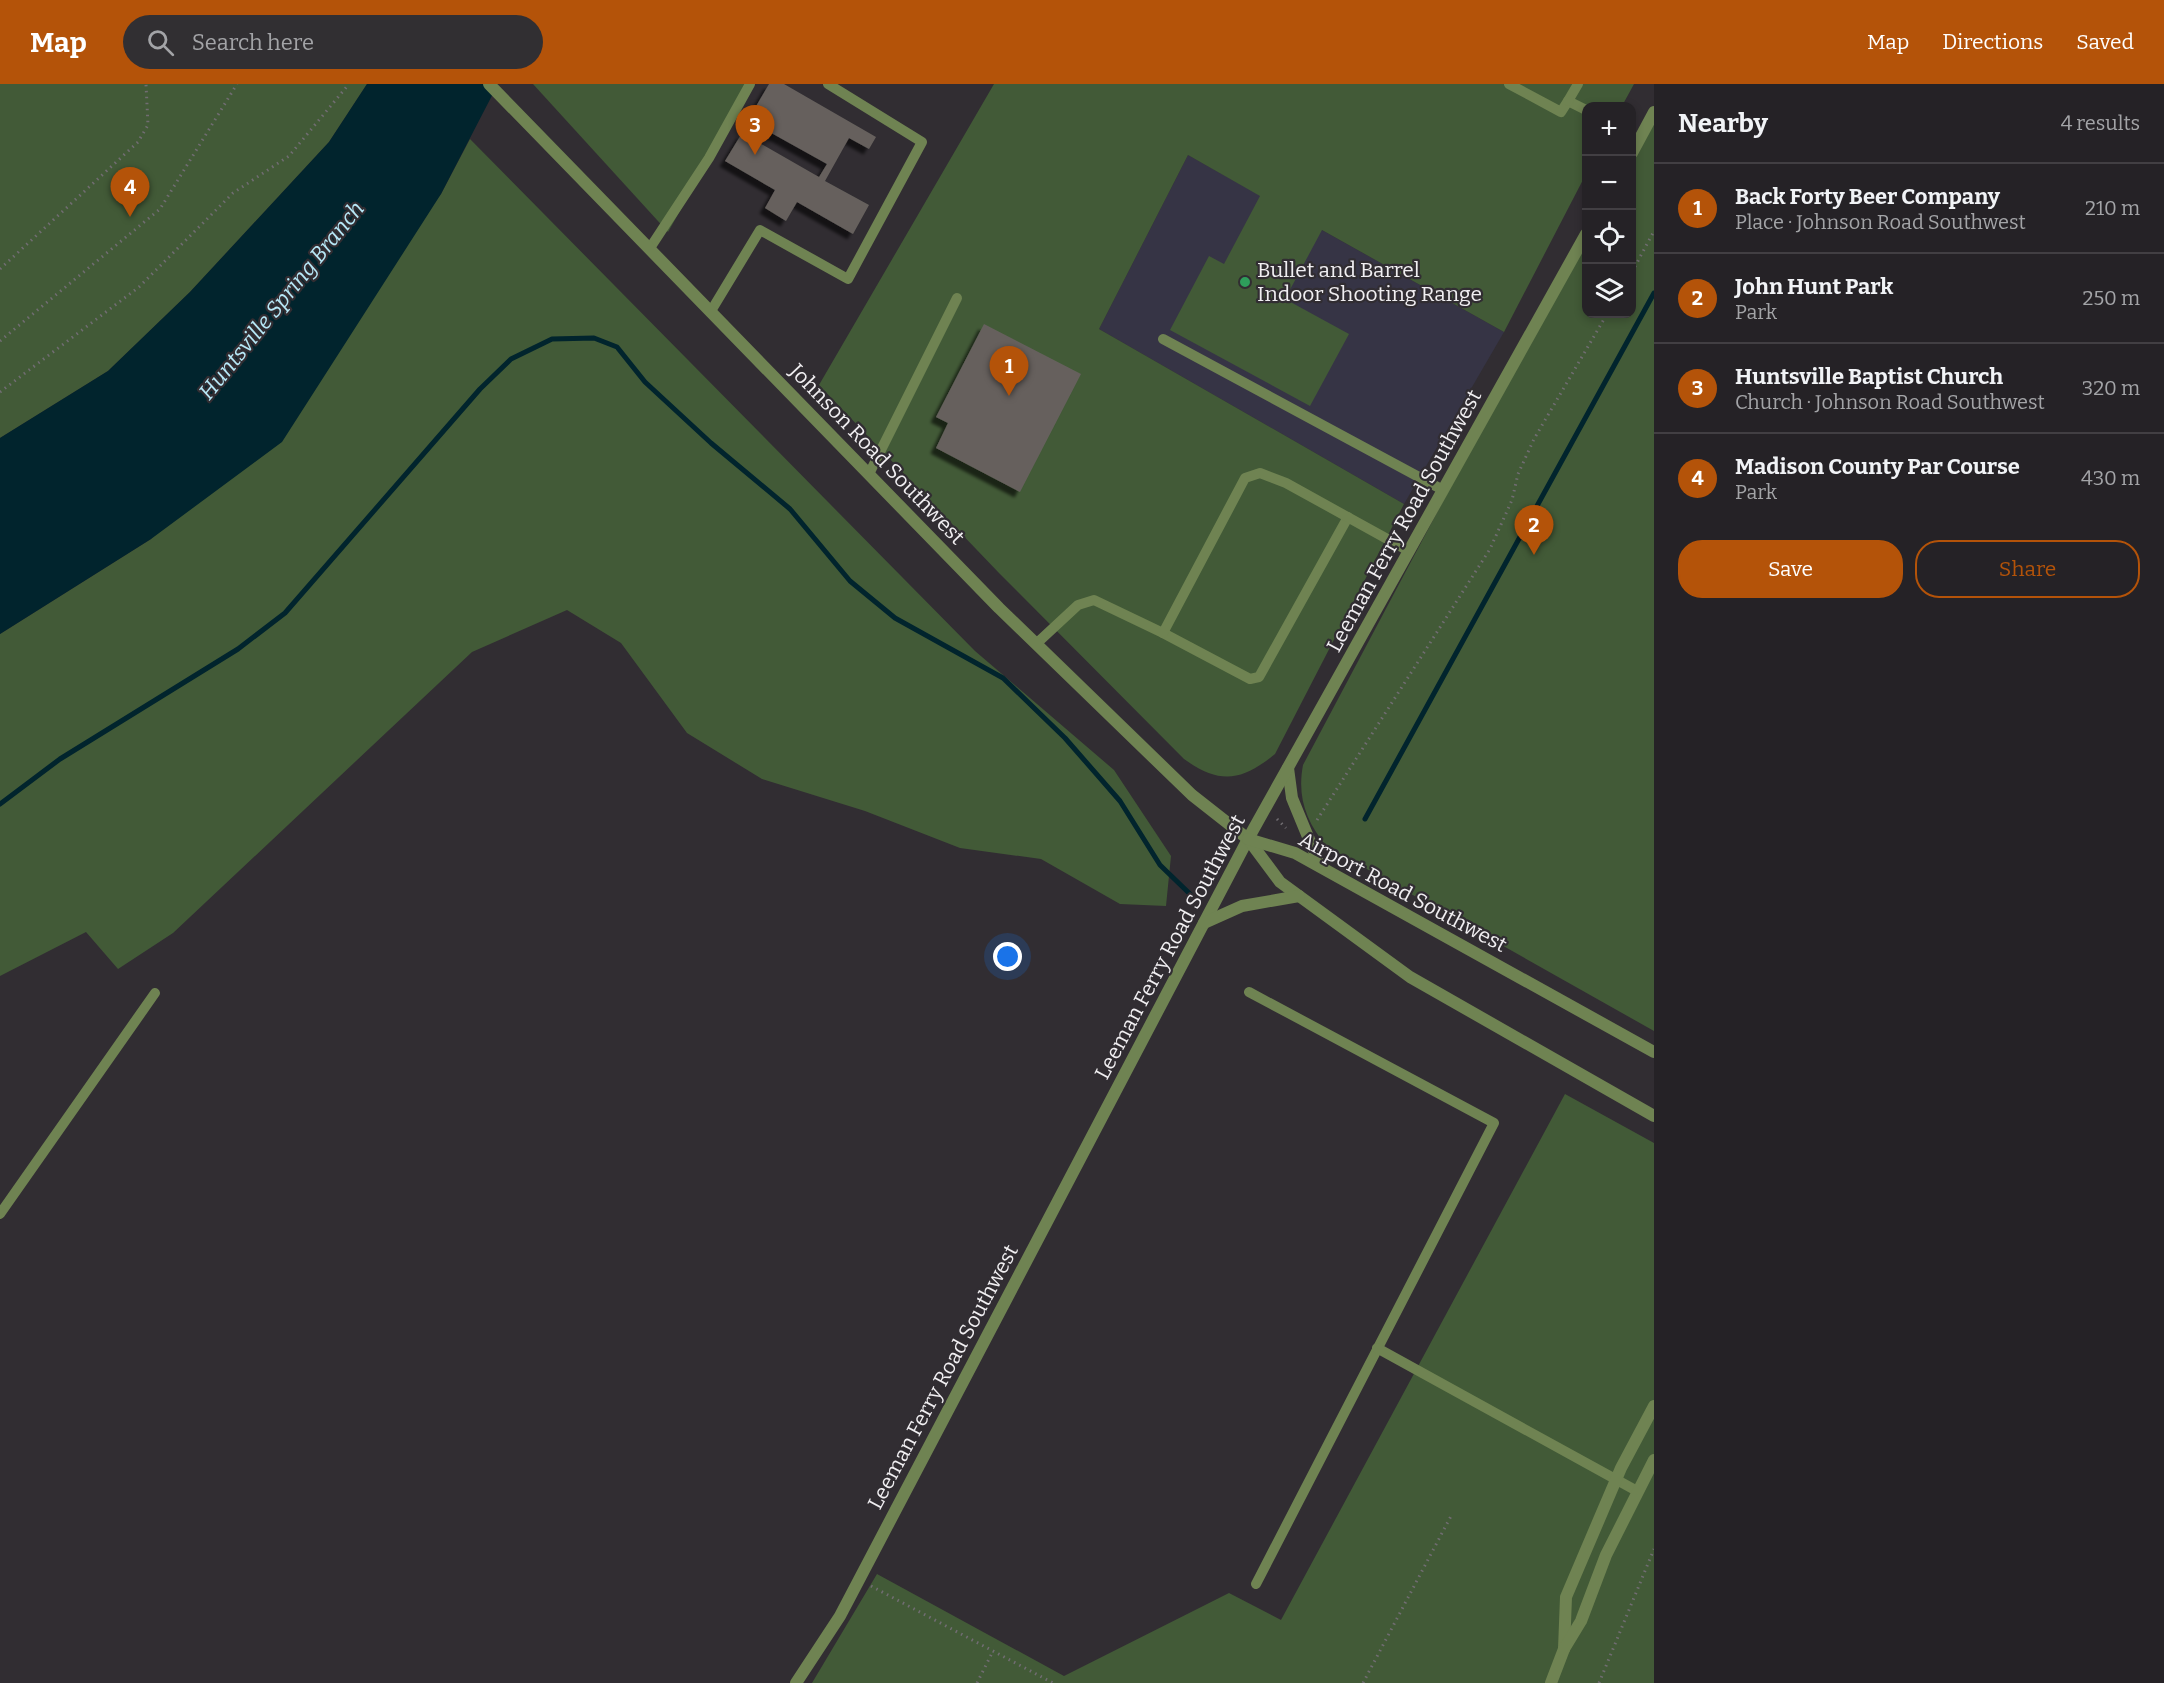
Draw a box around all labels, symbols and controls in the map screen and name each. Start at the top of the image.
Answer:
search box [123,15,543,69]
text: Map [30,26,87,59]
icon: search [144,26,177,59]
text: Search here [192,29,314,56]
text: Map [1867,29,1909,55]
text: Directions [1942,29,2043,55]
text: Saved [2076,29,2134,55]
map controls [1582,102,1636,318]
button: + [1582,102,1636,156]
pin: 3 [736,106,774,155]
text: Nearby [1678,108,1768,139]
text: 4 results [2061,111,2140,135]
button: − [1582,156,1636,210]
pin: 4 [110,168,150,217]
text: Back Forty Beer Company [1735,183,2000,210]
water label: Huntsville Spring Branch [193,196,370,405]
text: 1 [1693,196,1702,220]
text: 210 m [2085,196,2140,220]
button: locate [1582,210,1636,264]
text: Place · Johnson Road Southwest [1735,210,2026,234]
place label: Bullet and Barrel Indoor Shooting Range [1257,257,1482,307]
button: layers [1582,264,1636,318]
text: John Hunt Park [1735,273,1893,300]
marker: Bullet and Barrel Indoor Shooting Range [1238,275,1252,289]
text: 2 [1692,286,1703,310]
text: 250 m [2083,286,2140,310]
text: Park [1735,300,1777,324]
pin: 1 [990,346,1028,396]
street label: Johnson Road Southwest [783,358,970,550]
text: Huntsville Baptist Church [1735,363,2003,390]
text: 3 [1692,376,1703,400]
text: 320 m [2082,376,2140,400]
street label: Leeman Ferry Road Southwest [1321,385,1487,657]
text: Church · Johnson Road Southwest [1735,390,2045,414]
text: Madison County Par Course [1735,453,2020,480]
text: 4 [1691,466,1704,490]
text: 430 m [2081,466,2140,490]
text: Park [1735,480,1777,504]
pin: 2 [1514,506,1553,555]
button: Save [1678,540,1903,598]
button: Share [1915,540,2140,598]
street label: Leeman Ferry Road Southwest [1089,810,1251,1084]
street label: Airport Road Southwest [1295,826,1512,958]
your location [993,942,1022,971]
street label: Leeman Ferry Road Southwest [862,1240,1024,1514]

